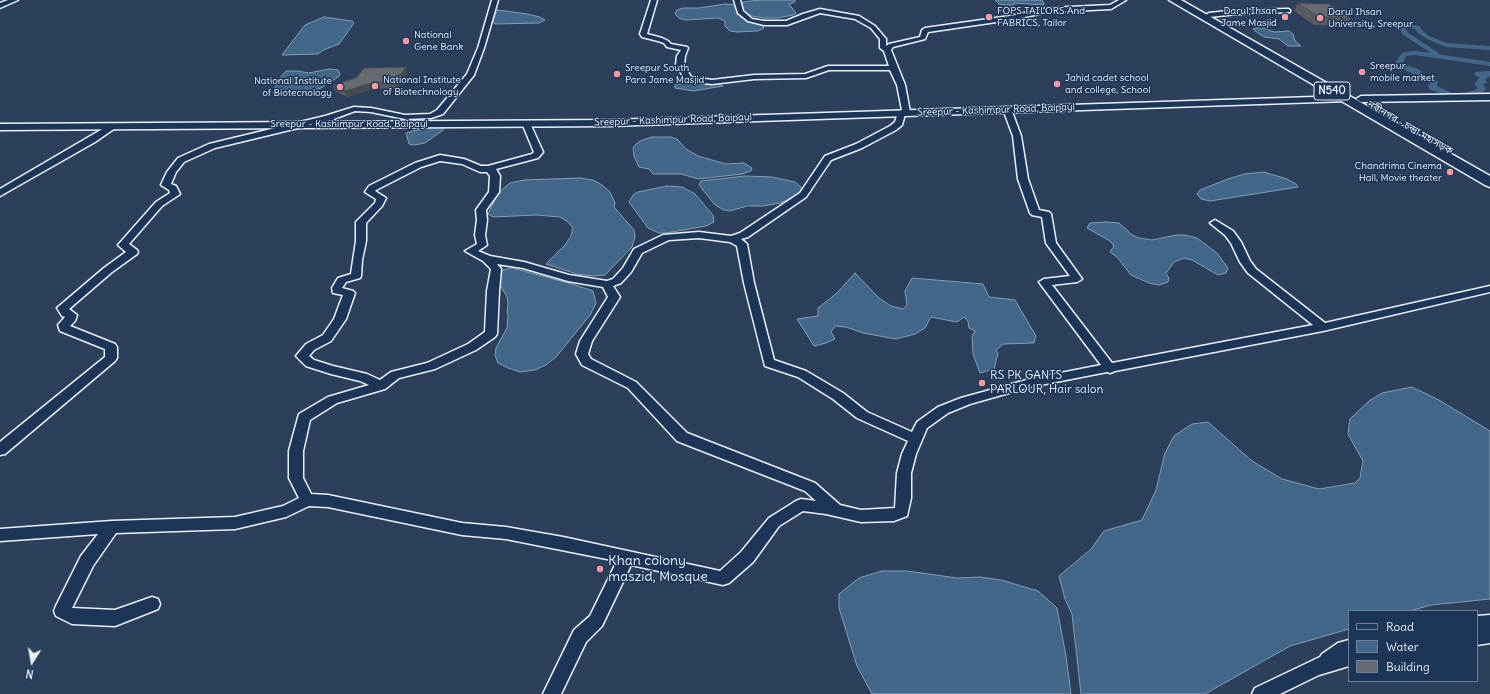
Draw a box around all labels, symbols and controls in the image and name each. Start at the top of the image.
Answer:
place label: FOPS TAILORS And FABRICS, Tailor [997,5,1085,28]
place label: Darul Ihsan Jame Masjid [1221,5,1277,28]
place label: Darul Ihsan University, Sreepur [1328,6,1413,30]
marker: FOPS TAILORS And FABRICS, Tailor [984,12,994,22]
marker: Darul Ihsan Jame Masjid [1280,12,1290,22]
marker: Darul Ihsan University, Sreepur [1315,13,1325,23]
place label: National Gene Bank [414,29,463,52]
marker: National Gene Bank [401,36,411,46]
place label: Sreepur mobile market [1370,60,1434,84]
place label: Sreepur South Para Jame Masjid [625,62,704,86]
marker: Sreepur mobile market [1357,67,1367,77]
marker: Sreepur South Para Jame Masjid [612,69,622,79]
place label: Jahid cadet school and college, School [1065,72,1151,96]
place label: National Institute of Biotechnology [383,74,461,98]
place label: National Institute of Biotecnology [254,75,332,98]
marker: Jahid cadet school and college, School [1052,79,1062,89]
marker: National Institute of Biotechnology [370,81,380,91]
marker: National Institute of Biotecnology [335,82,345,92]
road number: N540 [1314,82,1350,100]
street label: নবীনগর - চন্দ্রা মহাসড়ক [1365,99,1455,157]
street label: Sreepur - Kashimpur Road, Baipayl [917,101,1075,119]
street label: Sreepur - Kashimpur Road, Baipayl [594,111,752,129]
street label: Sreepur - Kashimpur Road, Baipayl [270,118,428,130]
place label: Chandrima Cinema Hall, Movie theater [1355,160,1442,184]
marker: Chandrima Cinema Hall, Movie theater [1445,167,1455,177]
place label: RS PK GANTS PARLOUR, Hair salon [990,369,1103,397]
marker: RS PK GANTS PARLOUR, Hair salon [977,378,987,388]
place label: Khan colony maszid, Mosque [608,553,708,586]
marker: Khan colony maszid, Mosque [595,564,605,574]
legend [1348,610,1478,682]
text: Road [1386,619,1414,634]
text: Water [1386,639,1419,654]
north arrow [12,642,52,682]
text: Building [1386,659,1430,674]
text: N [25,666,35,681]

